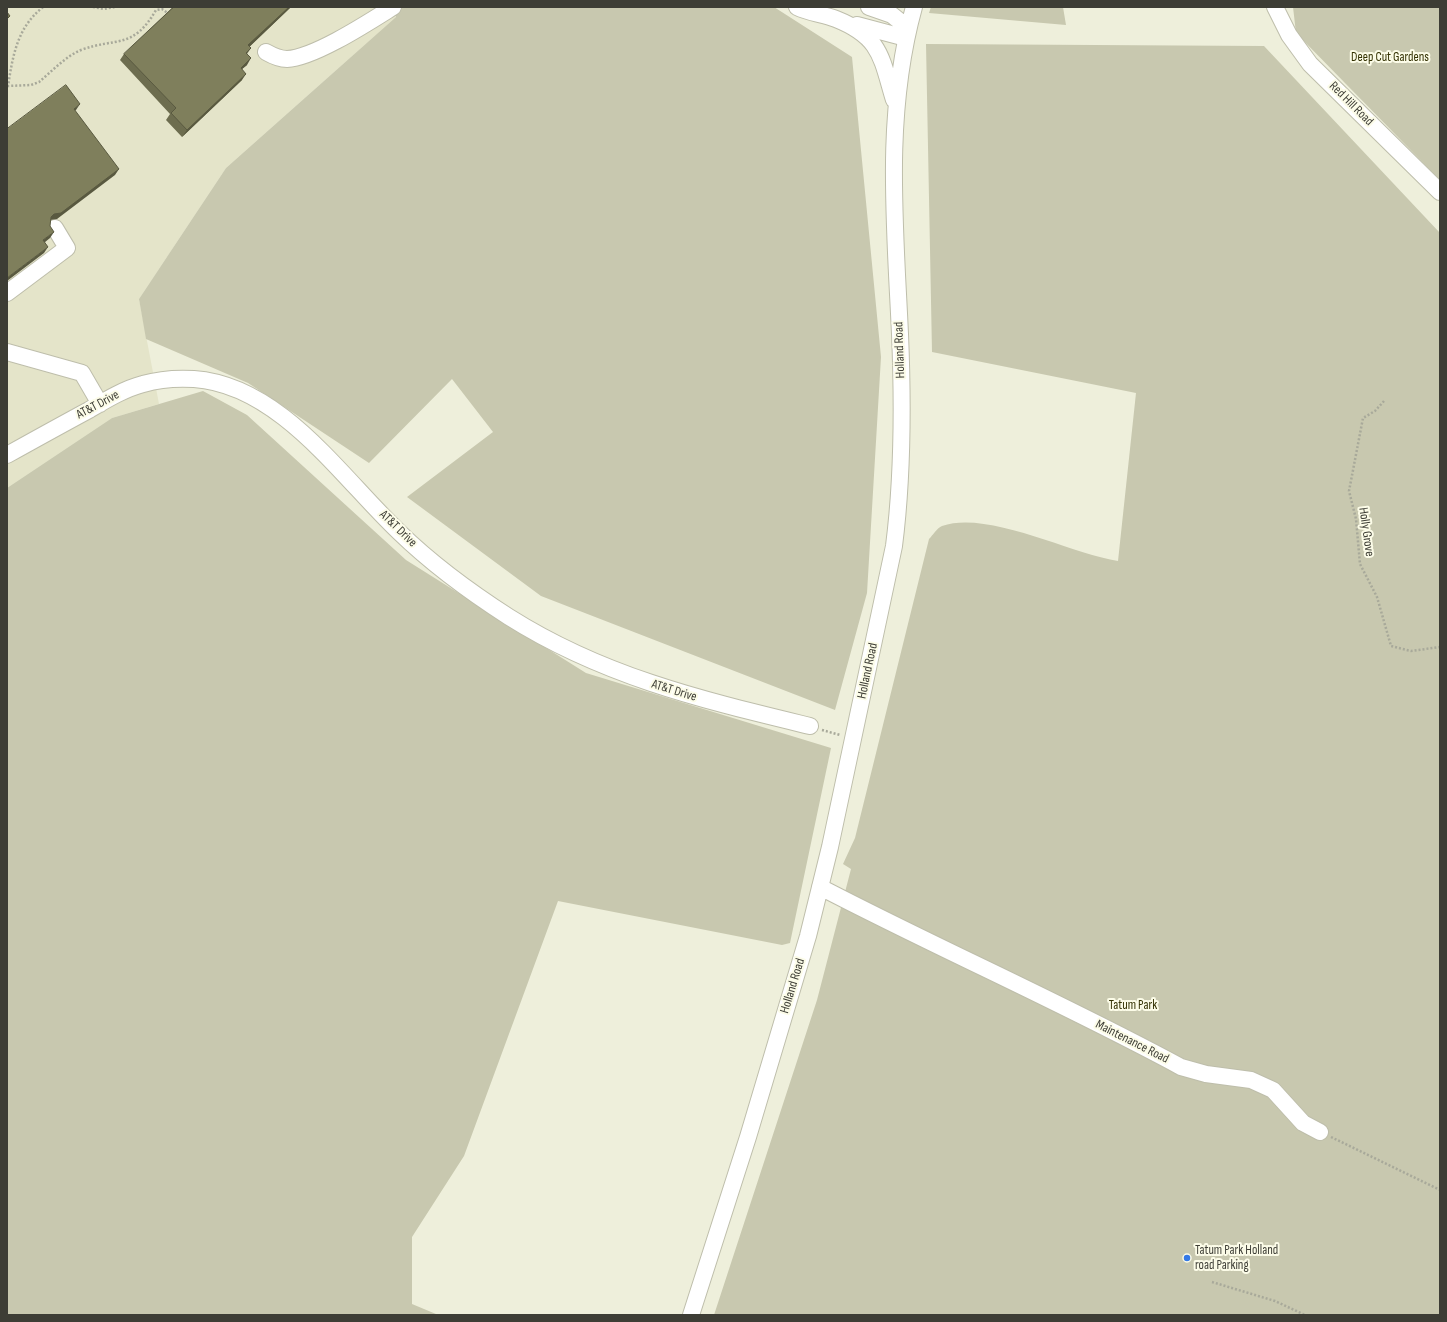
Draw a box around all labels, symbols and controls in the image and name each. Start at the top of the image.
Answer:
park label: Deep Cut Gardens [1351,50,1429,66]
street label: Red Hill Road [1326,79,1376,129]
street label: Holland Road [891,321,909,379]
street label: AT&T Drive [74,387,122,423]
street label: Holly Grove [1355,506,1377,558]
street label: AT&T Drive [376,507,420,551]
street label: Holland Road [854,642,882,700]
street label: AT&T Drive [650,677,698,705]
street label: Holland Road [777,957,809,1015]
park label: Tatum Park [1109,998,1157,1014]
street label: Maintenance Road [1093,1017,1171,1067]
place label: Tatum Park Holland road Parking [1195,1243,1278,1274]
marker: Tatum Park Holland road Parking [1182,1253,1192,1263]

